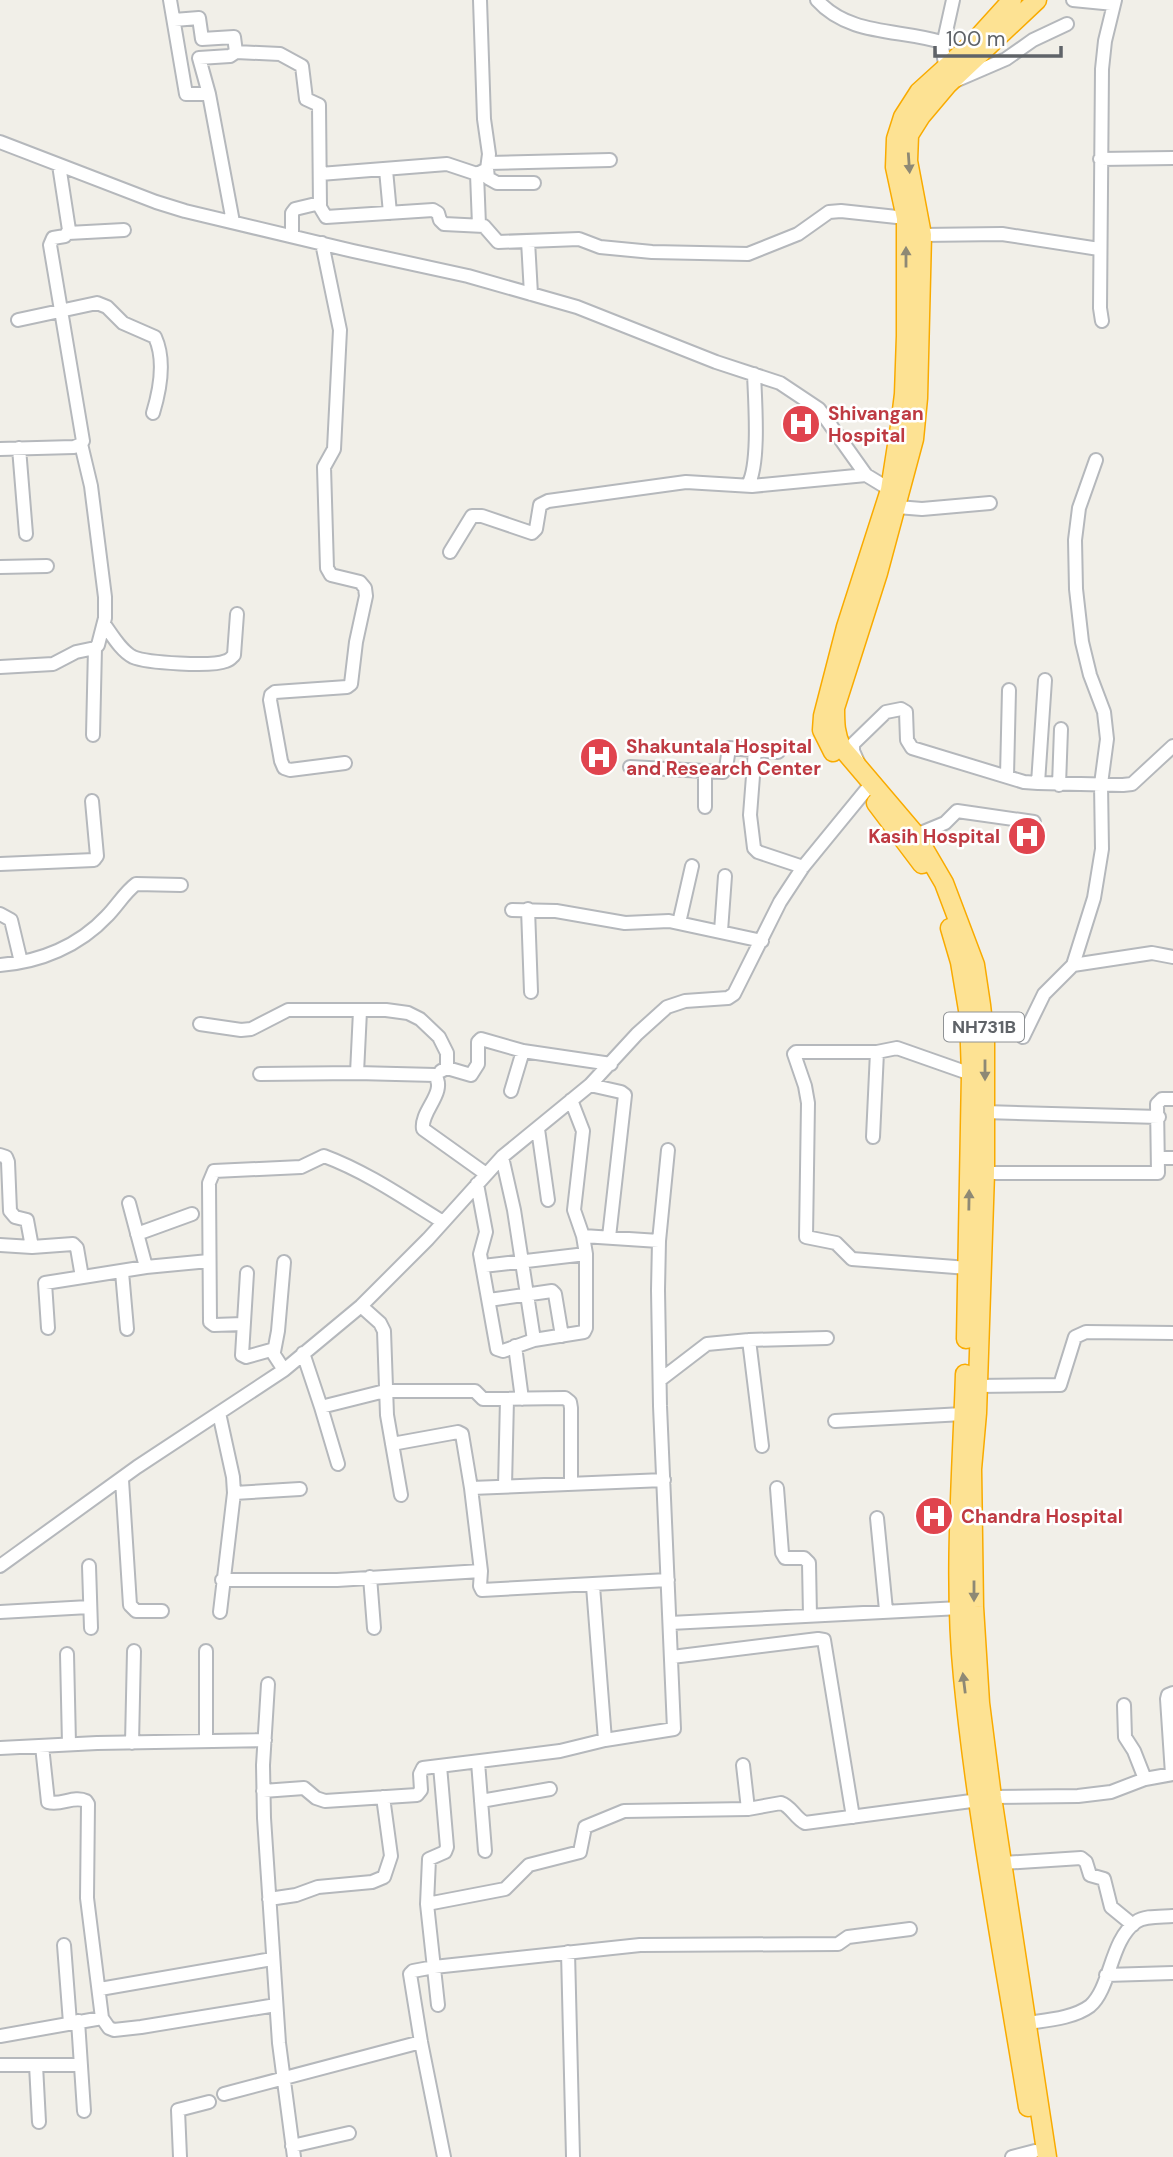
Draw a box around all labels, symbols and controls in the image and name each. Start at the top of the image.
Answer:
scale bar [935,14,1061,58]
text: 100 m [946,25,1006,53]
one-way arrow [904,152,915,174]
one-way arrow [900,246,912,268]
place label: Shivangan Hospital [828,401,924,448]
hospital icon: Shivangan Hospital [780,403,822,445]
place label: Shakuntala Hospital and Research Center [626,734,821,781]
hospital icon: Shakuntala Hospital and Research Center [578,736,620,778]
hospital icon: Kasih Hospital [1006,815,1048,857]
place label: Kasih Hospital [868,824,1000,849]
road number: NH731B [944,1012,1024,1042]
one-way arrow [979,1059,991,1081]
one-way arrow [963,1189,975,1211]
hospital icon: Chandra Hospital [913,1495,955,1537]
place label: Chandra Hospital [961,1504,1123,1529]
one-way arrow [968,1580,980,1602]
one-way arrow [958,1672,969,1694]

